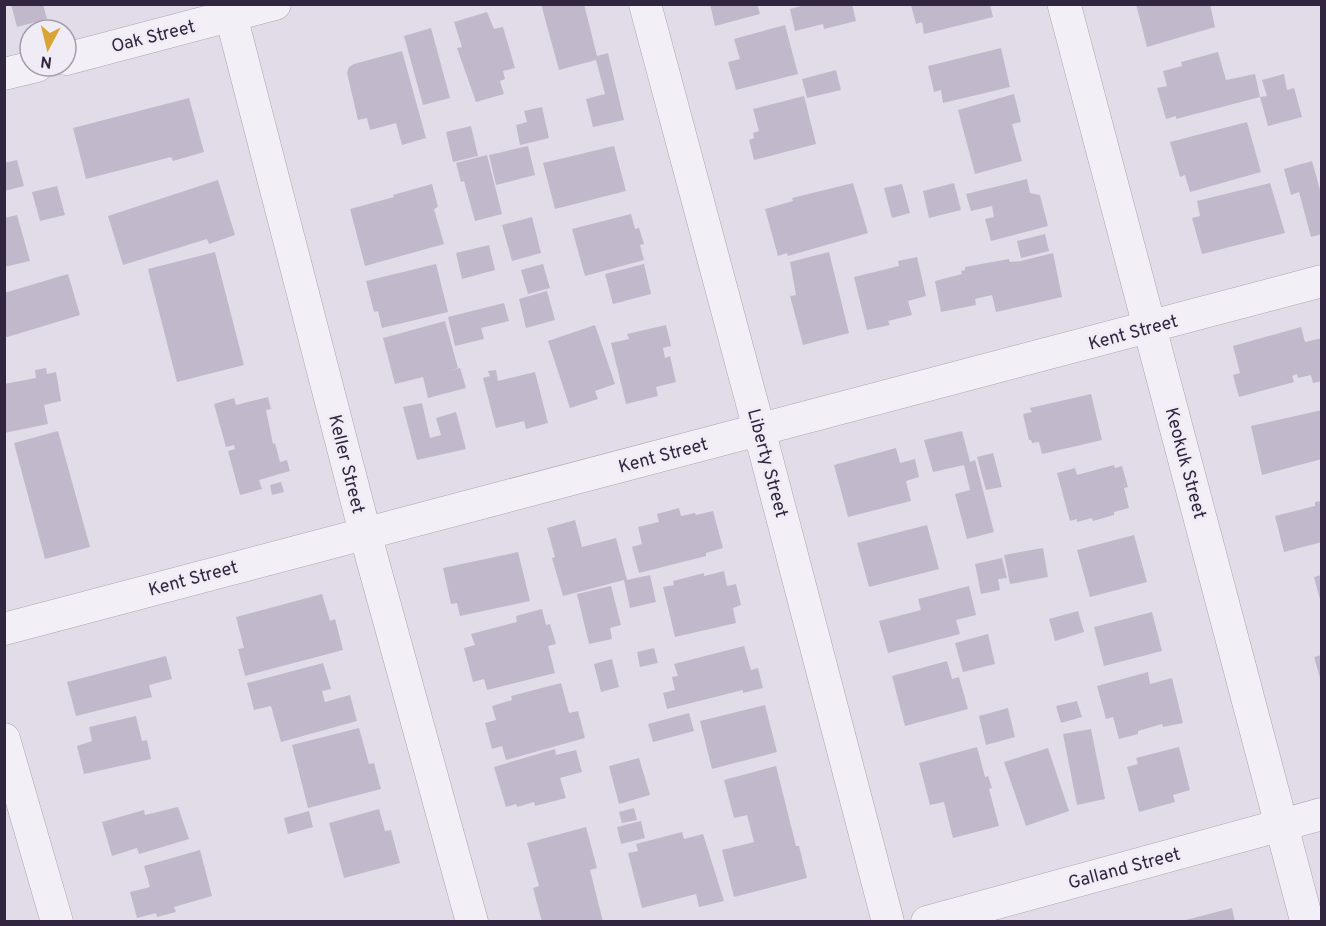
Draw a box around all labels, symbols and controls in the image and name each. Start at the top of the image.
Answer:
street label: Oak Street [109,16,198,59]
north arrow [18,18,78,78]
text: N [39,50,53,72]
street label: Kent Street [1086,310,1181,356]
street label: Keokuk Street [1159,405,1210,522]
street label: Liberty Street [741,406,792,520]
street label: Keller Street [322,412,369,516]
street label: Kent Street [616,433,711,479]
street label: Kent Street [146,556,241,602]
street label: Galland Street [1066,843,1183,895]

